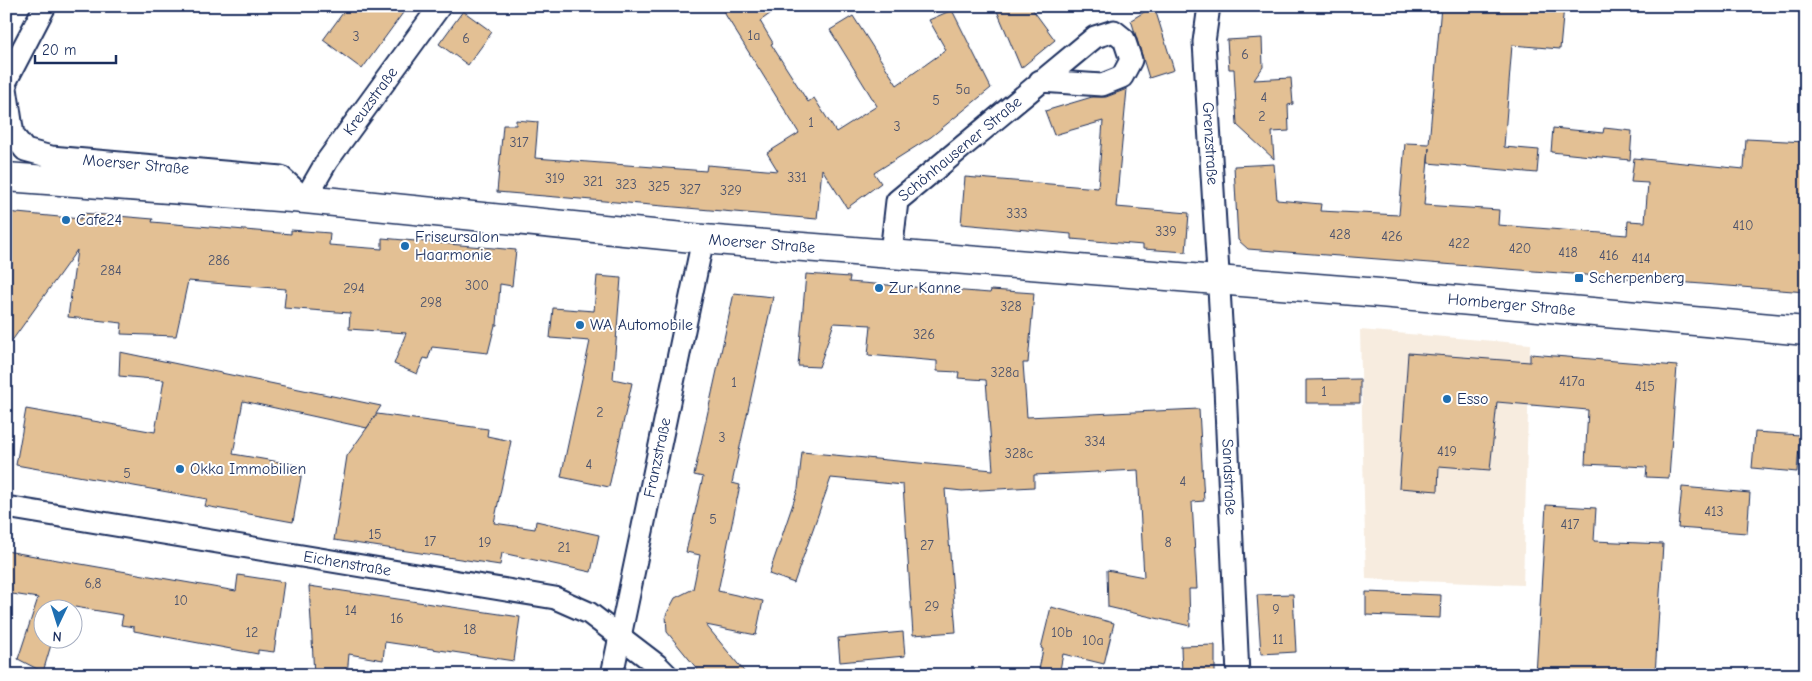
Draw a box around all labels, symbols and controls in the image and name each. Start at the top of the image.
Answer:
house number: 1a [748,27,760,44]
house number: 3 [352,28,360,45]
house number: 6 [462,30,470,47]
scale bar [35,32,116,64]
text: 20 m [42,41,76,59]
house number: 6 [1241,46,1249,63]
street label: Kreuzstraße [340,63,402,139]
house number: 5a [956,81,970,98]
house number: 4 [1261,89,1268,106]
house number: 5 [932,92,940,109]
street label: Schönhausener Straße [894,93,1025,205]
street label: Grenzstraße [1199,101,1222,186]
house number: 2 [1258,108,1266,125]
house number: 1 [808,114,814,131]
house number: 3 [893,118,901,135]
house number: 317 [509,134,529,151]
street label: Moerser Straße [82,151,190,178]
house number: 331 [787,169,807,186]
house number: 319 [545,170,565,187]
house number: 321 [583,173,603,190]
house number: 323 [615,176,637,193]
house number: 325 [648,178,670,195]
house number: 327 [680,181,701,198]
house number: 329 [720,182,742,199]
house number: 333 [1006,205,1028,222]
place label: Cafe24 [76,211,122,229]
marker: Cafe24 [60,214,72,226]
house number: 410 [1733,217,1753,234]
house number: 339 [1155,223,1177,240]
house number: 428 [1329,226,1351,243]
place label: Friseursalon Haarmonie [415,228,499,264]
house number: 426 [1381,228,1403,245]
street label: Moerser Straße [708,230,816,257]
house number: 422 [1448,235,1470,252]
marker: Friseursalon Haarmonie [399,240,411,252]
house number: 420 [1509,240,1531,257]
house number: 418 [1558,244,1578,261]
house number: 416 [1599,247,1619,264]
house number: 414 [1631,250,1651,267]
house number: 286 [208,252,230,269]
house number: 284 [100,262,122,279]
place label: Scherpenberg [1589,269,1685,287]
marker: Scherpenberg [1573,272,1585,284]
house number: 300 [465,277,489,294]
place label: Zur Kanne [889,279,961,297]
house number: 294 [343,280,365,297]
marker: Zur Kanne [873,282,885,294]
street label: Homberger Straße [1447,290,1576,319]
house number: 298 [420,294,442,311]
house number: 328 [1000,298,1022,315]
place label: WA Automobile [590,316,693,334]
marker: WA Automobile [574,319,586,331]
house number: 326 [913,326,935,343]
house number: 328a [991,364,1019,381]
house number: 417a [1559,373,1585,390]
house number: 1 [731,374,737,391]
house number: 415 [1635,378,1655,395]
house number: 1 [1321,383,1327,400]
place label: Esso [1457,390,1488,408]
marker: Esso [1441,393,1453,405]
house number: 2 [596,404,604,421]
street label: Franzstraße [640,416,674,499]
house number: 3 [718,429,726,446]
house number: 334 [1085,433,1106,450]
street label: Sandstraße [1218,438,1240,516]
house number: 419 [1437,443,1457,460]
house number: 328c [1005,445,1033,462]
house number: 4 [586,456,593,473]
place label: Okka Immobilien [190,460,306,478]
marker: Okka Immobilien [174,463,186,475]
house number: 5 [123,465,131,482]
house number: 4 [1180,473,1187,490]
house number: 413 [1704,503,1724,520]
house number: 5 [709,511,717,528]
house number: 417 [1561,516,1580,533]
house number: 15 [368,526,382,543]
house number: 17 [424,533,436,550]
house number: 19 [479,534,491,551]
house number: 8 [1164,534,1172,551]
house number: 27 [920,537,934,554]
house number: 21 [558,539,570,556]
street label: Eichenstraße [302,547,392,580]
house number: 6,8 [84,575,102,592]
house number: 10 [174,592,188,609]
north arrow [32,598,82,648]
house number: 29 [925,598,939,615]
house number: 9 [1272,601,1280,618]
house number: 14 [345,602,357,619]
house number: 16 [390,610,404,627]
house number: 18 [464,621,476,638]
house number: 12 [246,624,258,641]
house number: 10b [1051,624,1073,641]
text: N [52,628,62,645]
house number: 11 [1272,631,1284,648]
house number: 10a [1082,632,1104,649]

